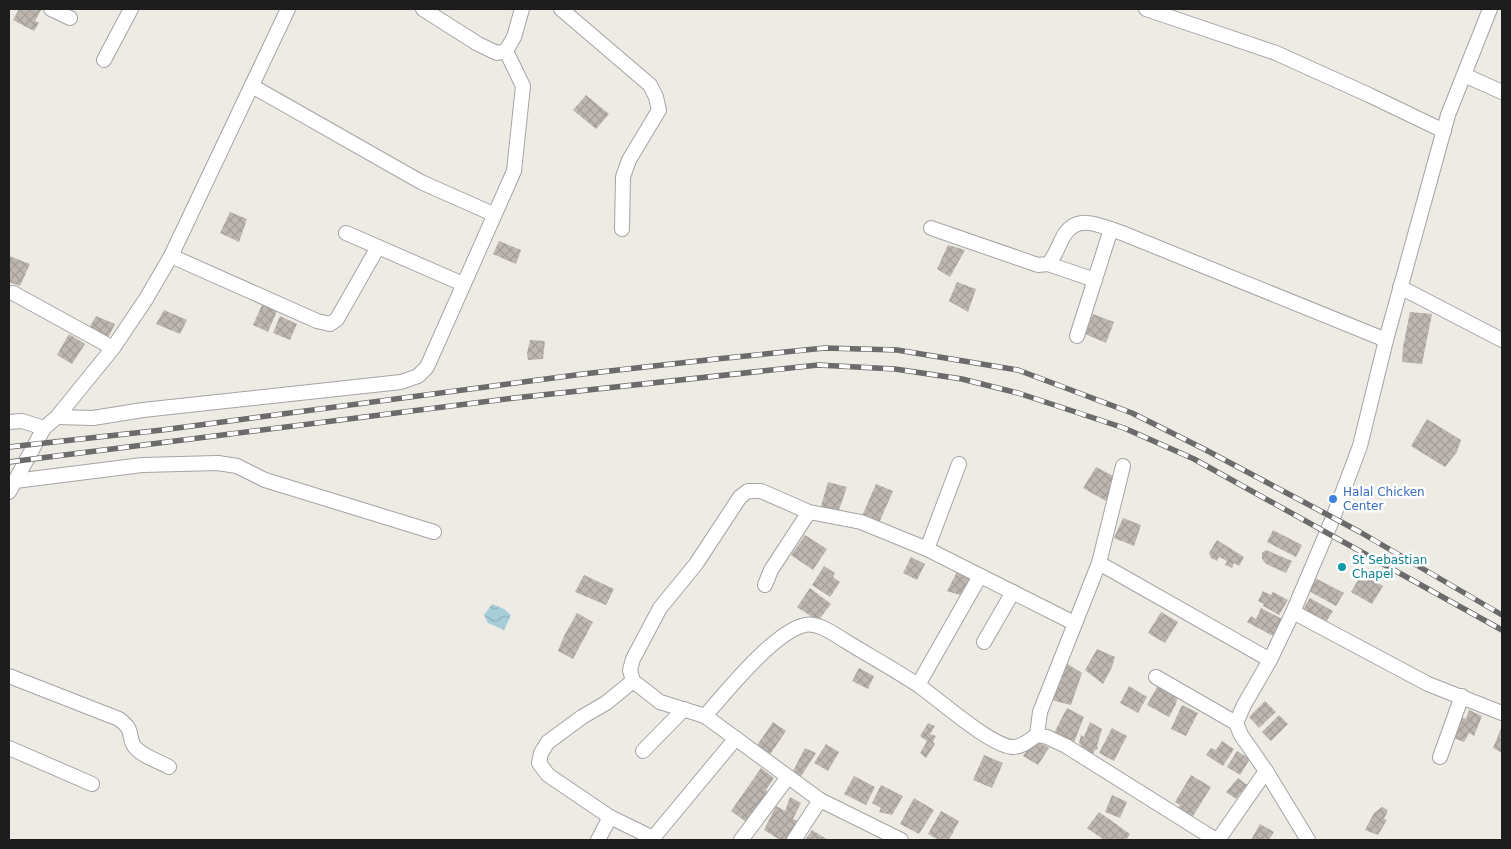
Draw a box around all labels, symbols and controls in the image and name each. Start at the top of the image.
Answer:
place label: Halal Chicken Center [1343,485,1425,513]
marker: Halal Chicken Center [1327,493,1339,505]
place label: St Sebastian Chapel [1352,553,1427,581]
marker: St Sebastian Chapel [1336,561,1348,573]

